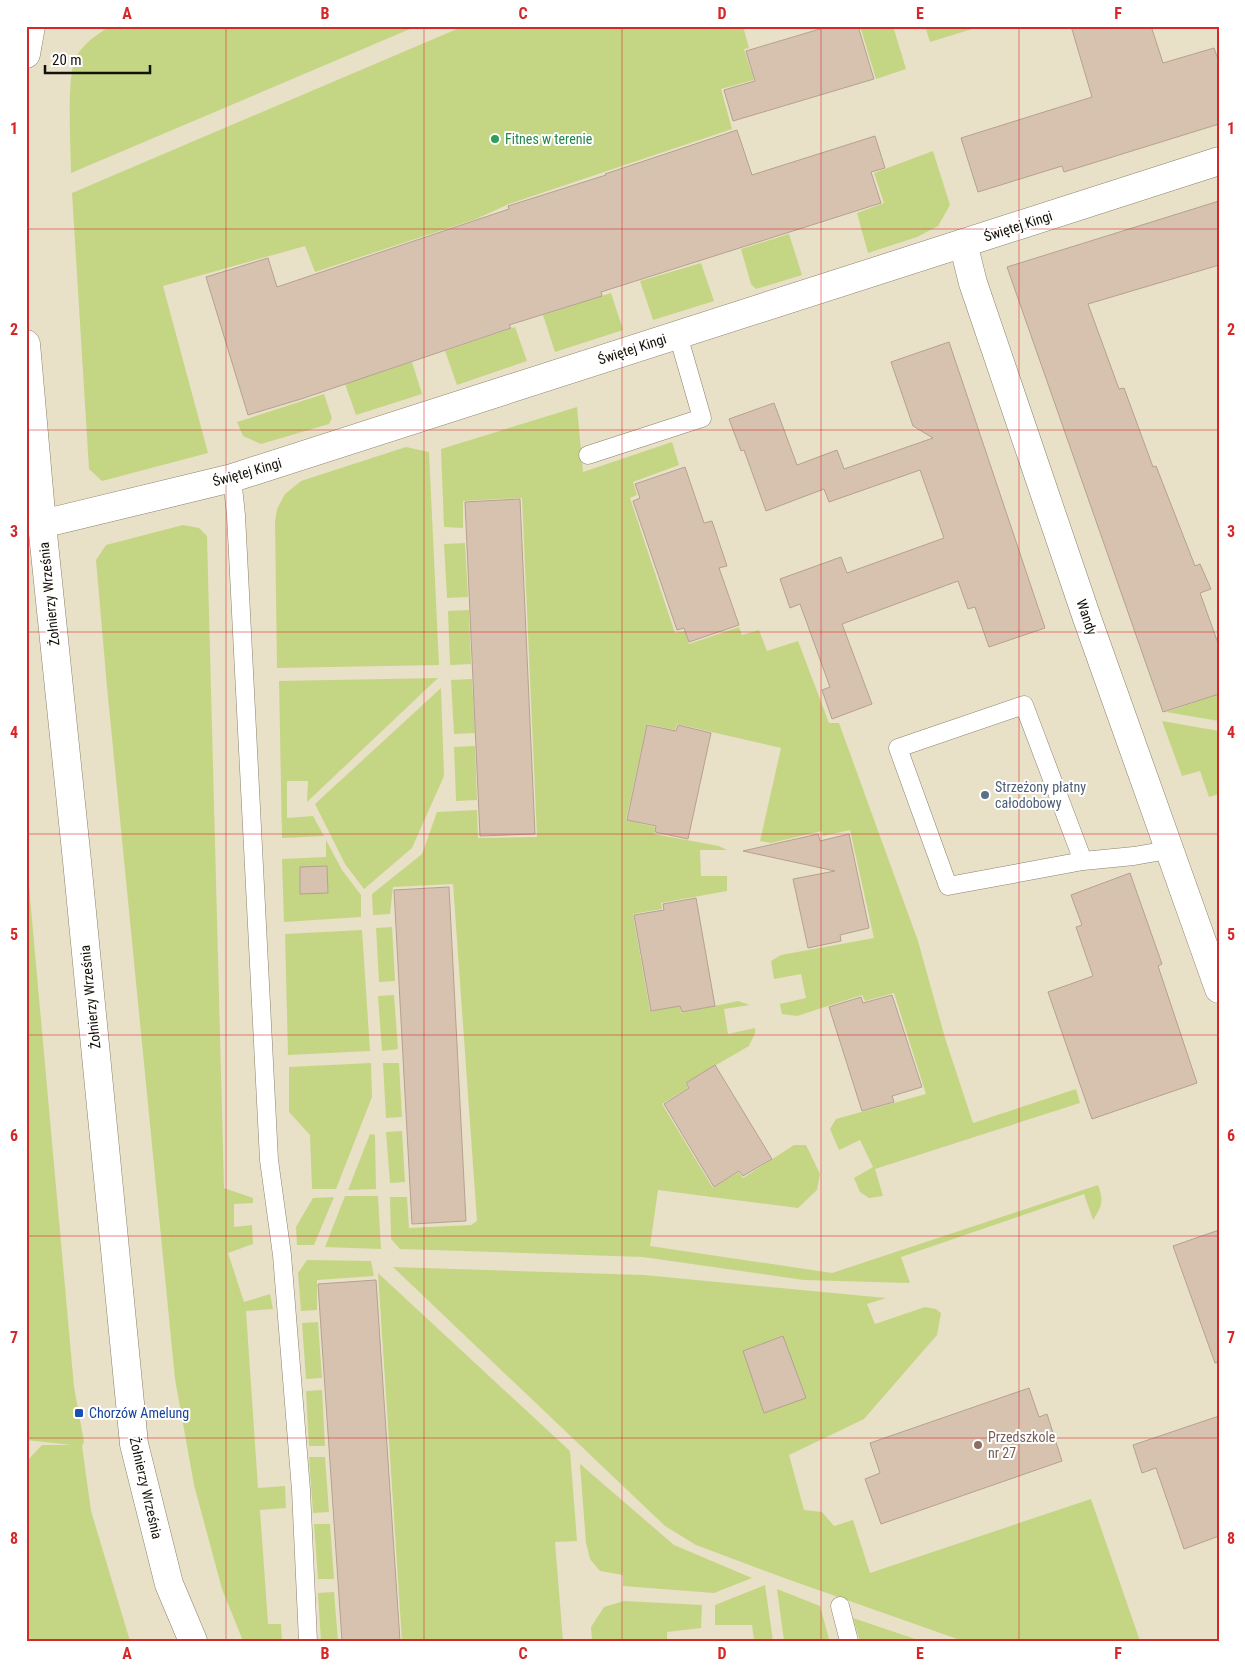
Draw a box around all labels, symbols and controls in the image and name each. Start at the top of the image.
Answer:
text: A [122,4,132,23]
text: B [321,4,330,23]
text: C [518,4,528,23]
text: D [717,4,727,23]
text: E [916,4,924,23]
text: F [1114,4,1122,23]
scale bar [45,42,150,74]
text: 20 m [52,51,82,69]
text: 1 [10,119,18,138]
text: 1 [1227,119,1235,138]
place label: Fitnes w terenie [505,131,593,147]
marker: Fitnes w terenie [489,133,501,145]
street label: Świętej Kingi [981,206,1054,245]
text: 2 [10,320,18,339]
text: 2 [1227,320,1235,339]
street label: Świętej Kingi [595,329,668,368]
street label: Świętej Kingi [210,454,283,489]
text: 3 [10,522,18,541]
text: 3 [1227,522,1235,541]
street label: Żołnierzy Września [36,541,62,647]
street label: Wandy [1073,597,1101,637]
text: 4 [10,723,18,742]
text: 4 [1227,723,1235,742]
place label: Strzeżony płatny całodobowy [995,779,1086,811]
marker: Strzeżony płatny całodobowy [979,789,991,801]
text: 5 [10,925,18,944]
text: 5 [1227,925,1235,944]
street label: Żołnierzy Września [77,944,103,1050]
text: 6 [10,1126,18,1145]
text: 6 [1227,1126,1235,1145]
text: 7 [10,1328,18,1347]
text: 7 [1227,1328,1235,1347]
place label: Chorzów Amelung [89,1405,189,1421]
marker: Chorzów Amelung [73,1407,85,1419]
place label: Przedszkole nr 27 [988,1429,1056,1461]
street label: Żołnierzy Września [126,1435,166,1541]
marker: Przedszkole nr 27 [972,1439,984,1451]
text: 8 [10,1529,18,1548]
text: 8 [1227,1529,1235,1548]
text: A [122,1644,132,1663]
text: B [321,1644,330,1663]
text: C [518,1644,528,1663]
text: D [717,1644,727,1663]
text: E [916,1644,924,1663]
text: F [1114,1644,1122,1663]

